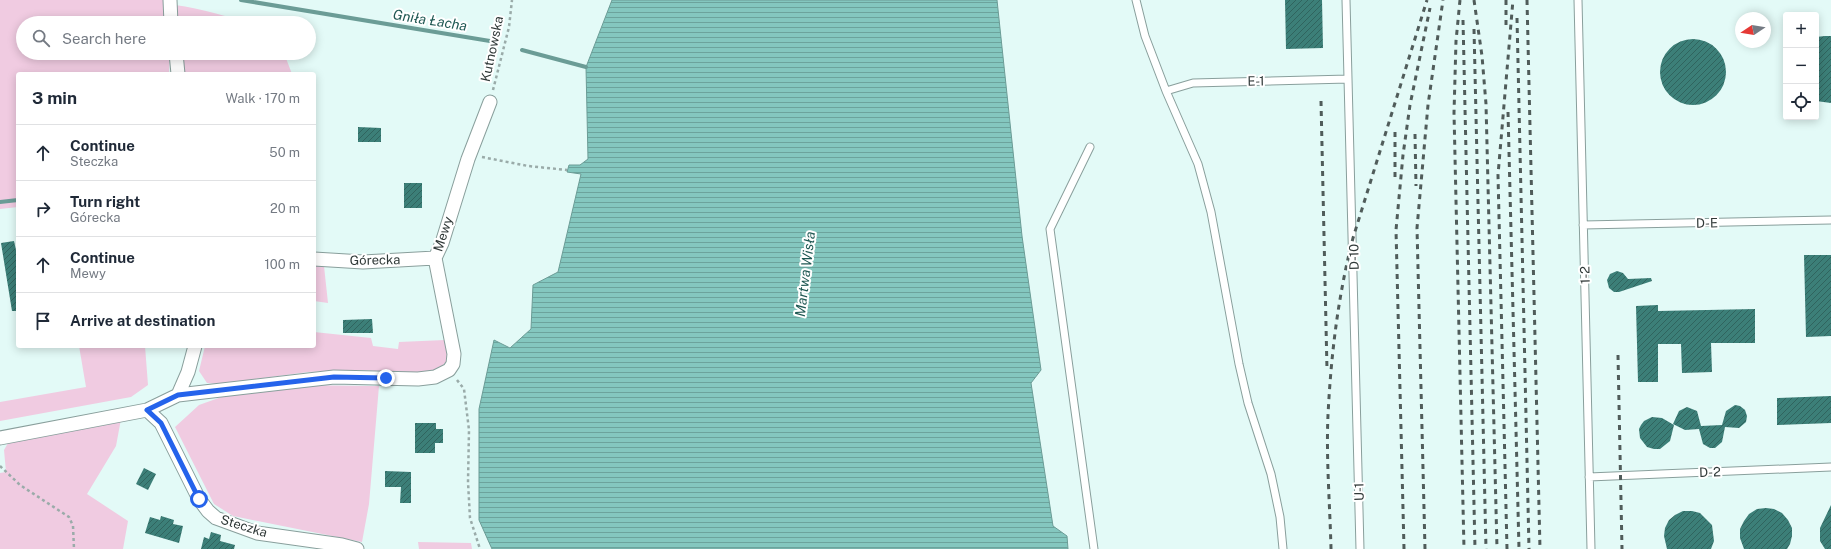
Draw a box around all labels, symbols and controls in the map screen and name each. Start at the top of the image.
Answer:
water label: Gniła Łacha [392,6,468,34]
north arrow [1735,12,1771,48]
map controls [1783,12,1819,120]
button: + [1783,12,1819,48]
street label: Kutnowska [478,15,506,83]
search box [16,16,316,60]
icon: search [30,27,52,49]
text: Search here [62,30,146,47]
button: − [1783,48,1819,84]
street label: E-1 [1247,73,1265,89]
button: locate [1783,84,1819,120]
text: 3 min [32,88,77,108]
text: Walk · 170 m [225,91,300,106]
text: Continue [70,137,135,154]
icon: ahead [32,142,54,164]
text: 50 m [269,145,300,160]
text: Steczka [70,154,118,169]
text: Turn right [70,193,140,210]
icon: right [32,198,54,220]
text: 20 m [270,201,300,216]
text: Górecka [70,210,121,225]
street label: Mewy [430,215,456,253]
street label: D-E [1696,215,1718,231]
water label: Martwa Wisła [792,230,818,318]
street label: D-10 [1346,244,1362,270]
text: Continue [70,249,135,266]
street label: Górecka [350,252,400,268]
icon: ahead [32,254,54,276]
text: 100 m [264,257,300,272]
text: Mewy [70,266,106,281]
street label: 1-2 [1577,266,1593,284]
icon: arrive [32,310,54,332]
text: Arrive at destination [70,312,215,329]
route end [377,369,395,387]
street label: D-2 [1699,464,1721,480]
street label: U-1 [1351,483,1367,501]
route start [190,490,208,508]
street label: Steczka [219,512,269,540]

